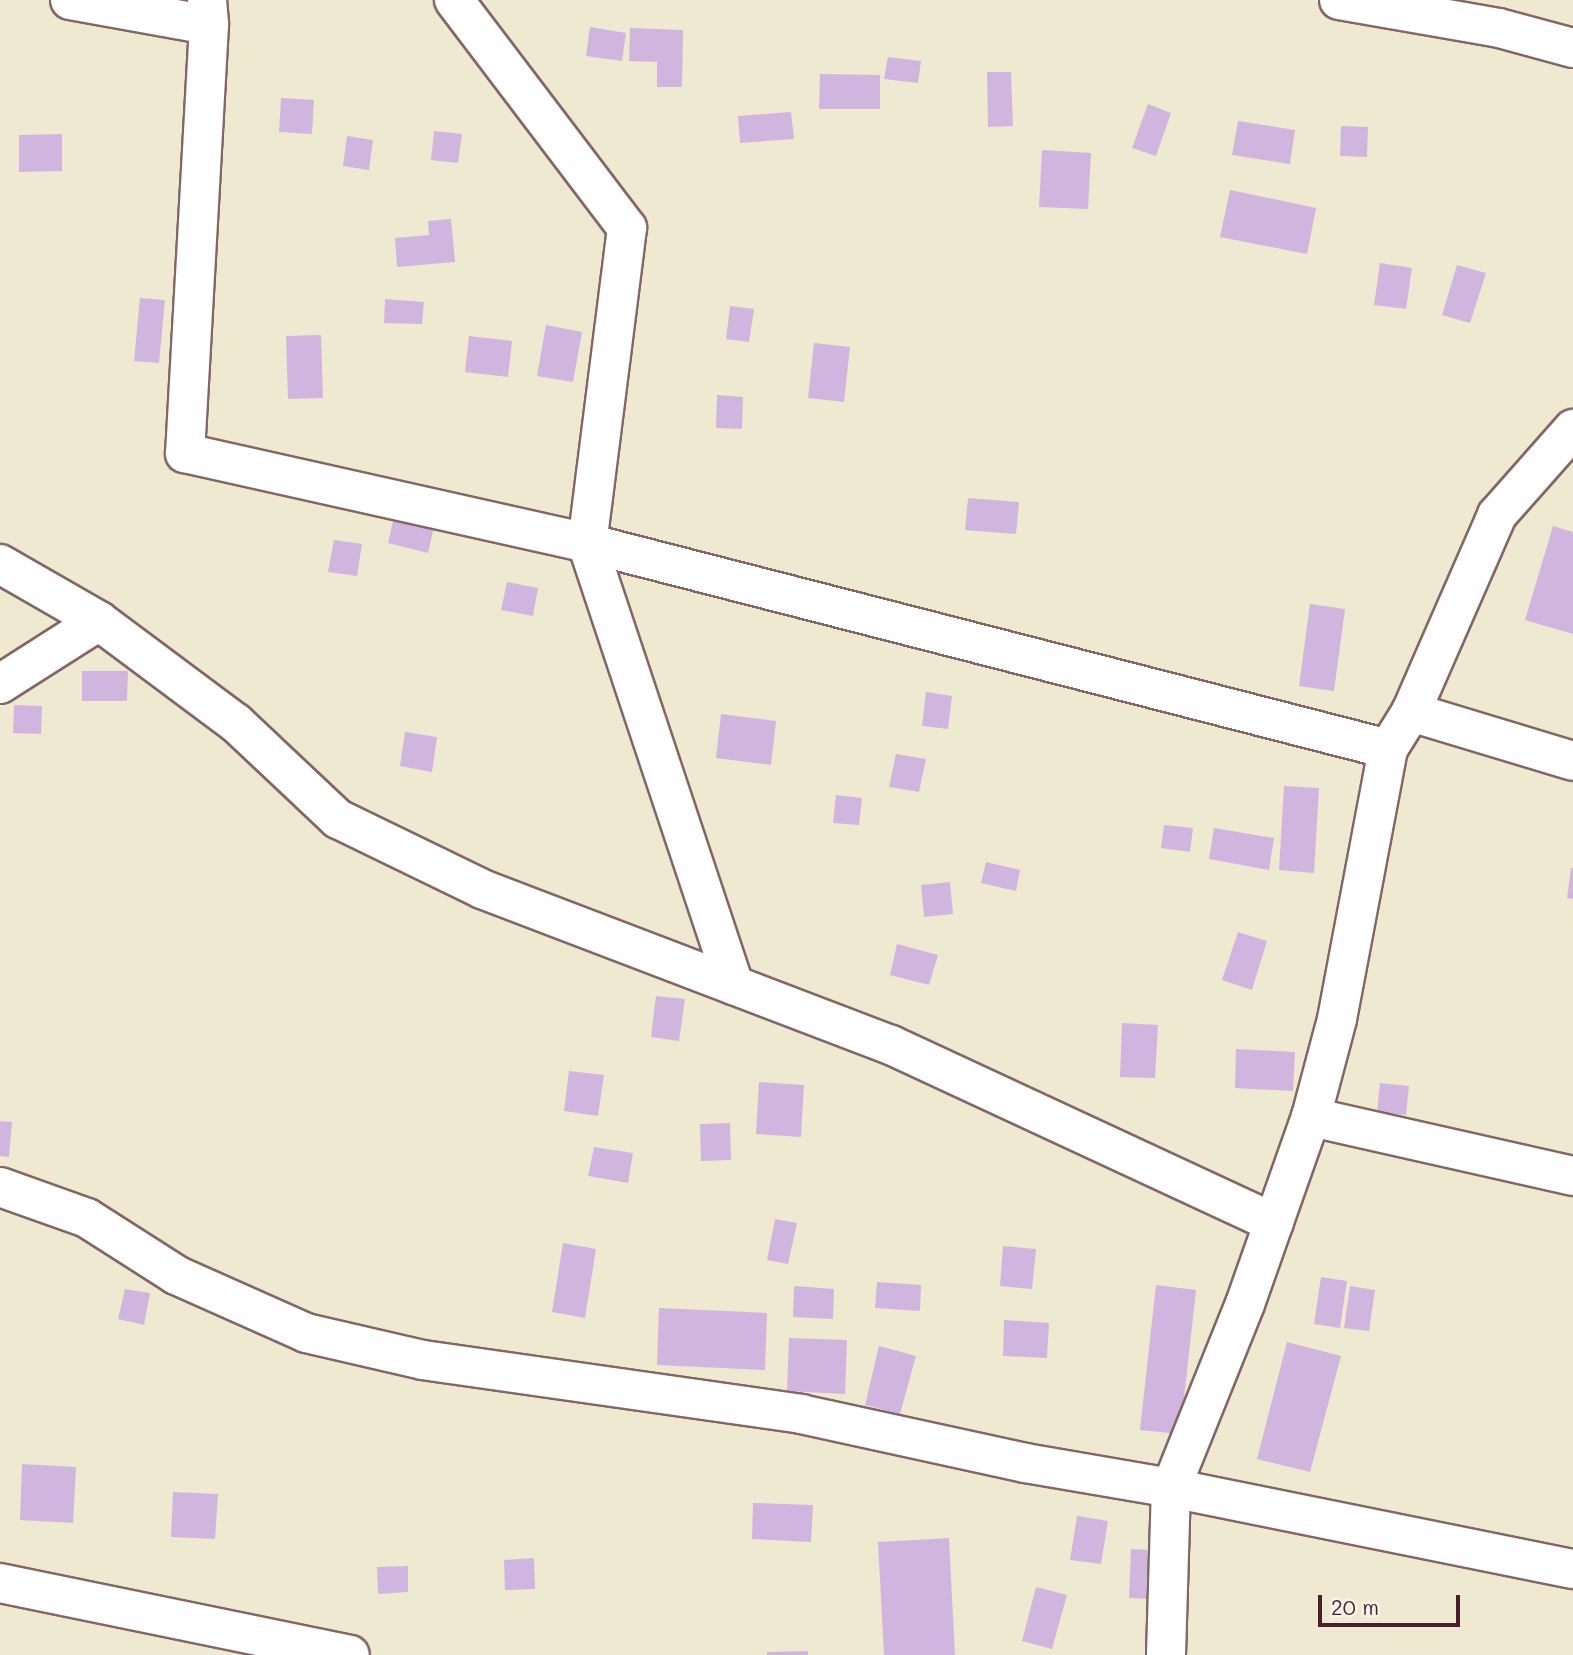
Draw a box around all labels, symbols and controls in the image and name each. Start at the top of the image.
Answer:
scale bar [1321,1582,1463,1626]
text: 20 m [1331,1593,1379,1620]

